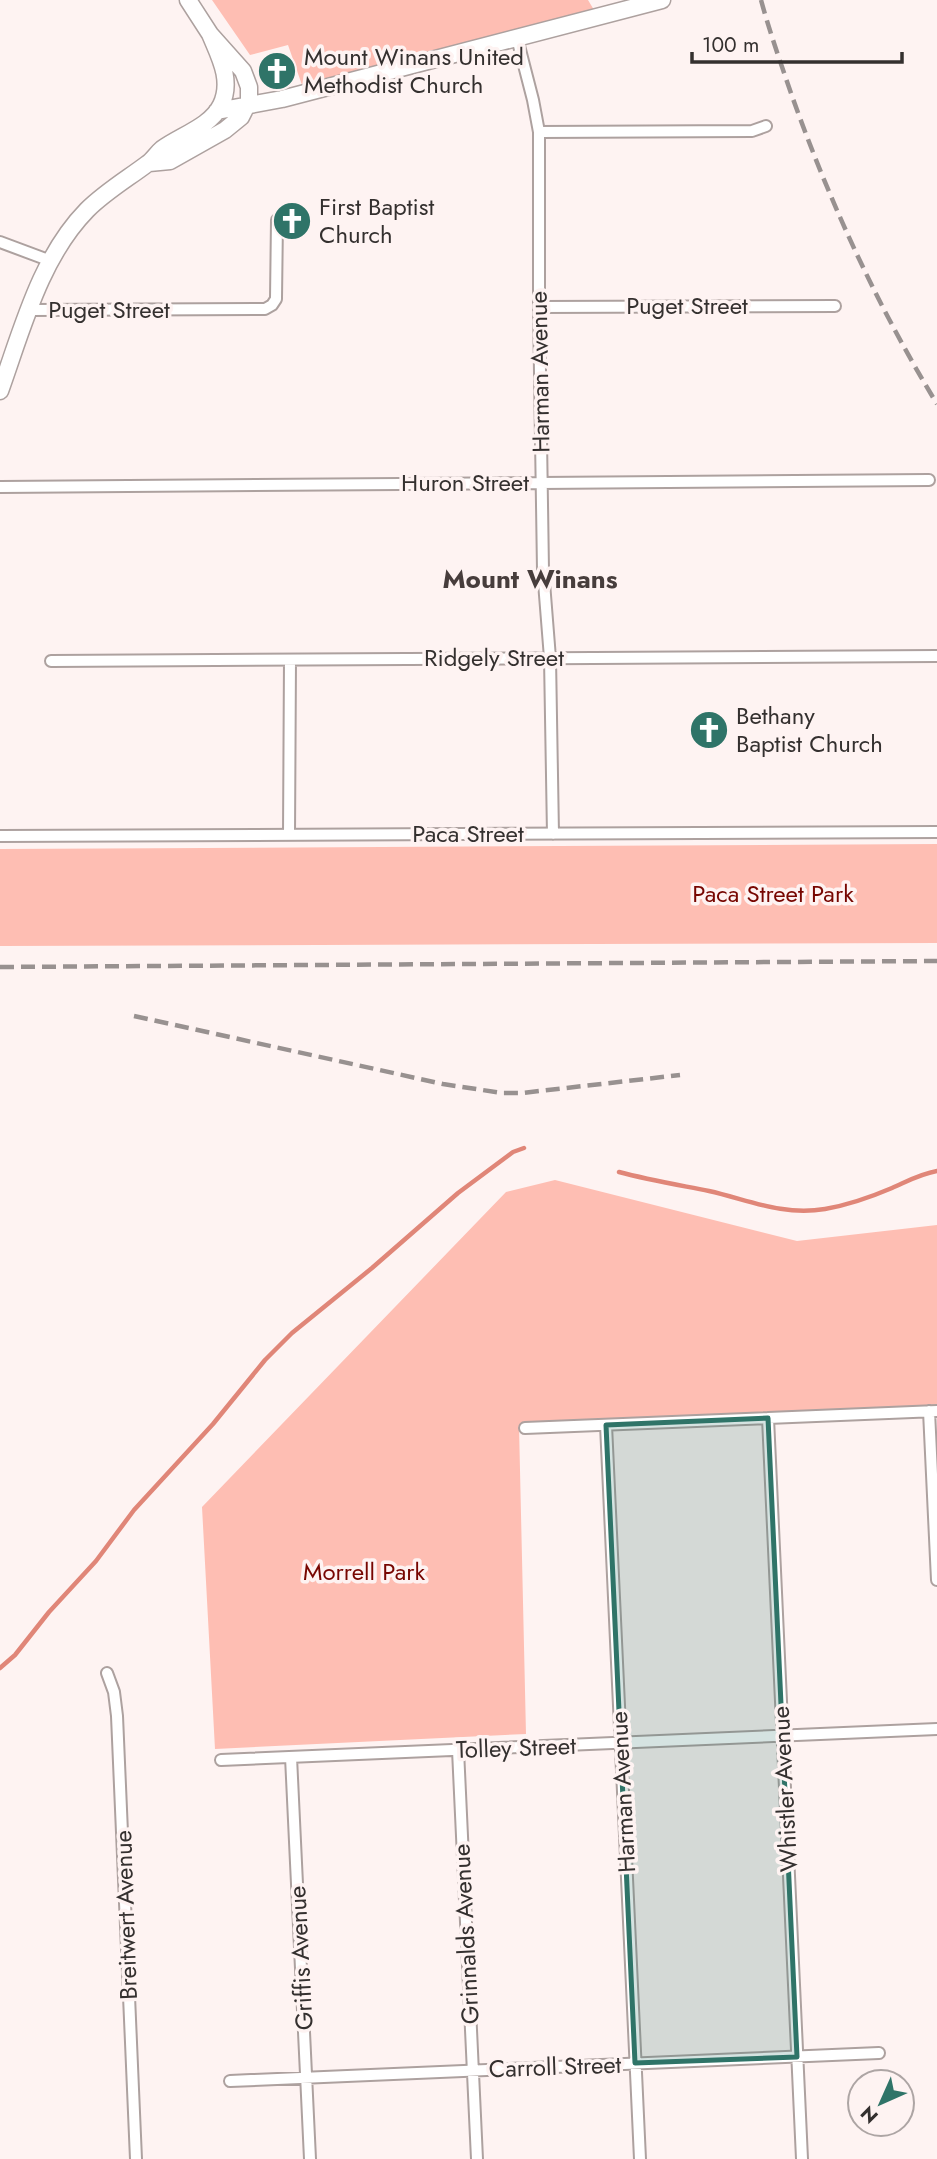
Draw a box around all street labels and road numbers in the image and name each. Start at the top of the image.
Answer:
street label: Puget Street [626,288,748,323]
street label: Harman Avenue [521,291,558,453]
street label: Puget Street [48,292,170,327]
street label: Huron Street [401,465,529,500]
street label: Ridgely Street [424,640,564,675]
street label: Paca Street [412,816,524,851]
street label: Whistler Avenue [763,1705,806,1873]
street label: Harman Avenue [601,1710,644,1874]
street label: Tolley Street [455,1728,577,1767]
street label: Breitwert Avenue [105,1830,146,2001]
street label: Grinnalds Avenue [443,1843,488,2025]
street label: Griffis Avenue [279,1885,322,2031]
street label: Carroll Street [488,2047,622,2086]

